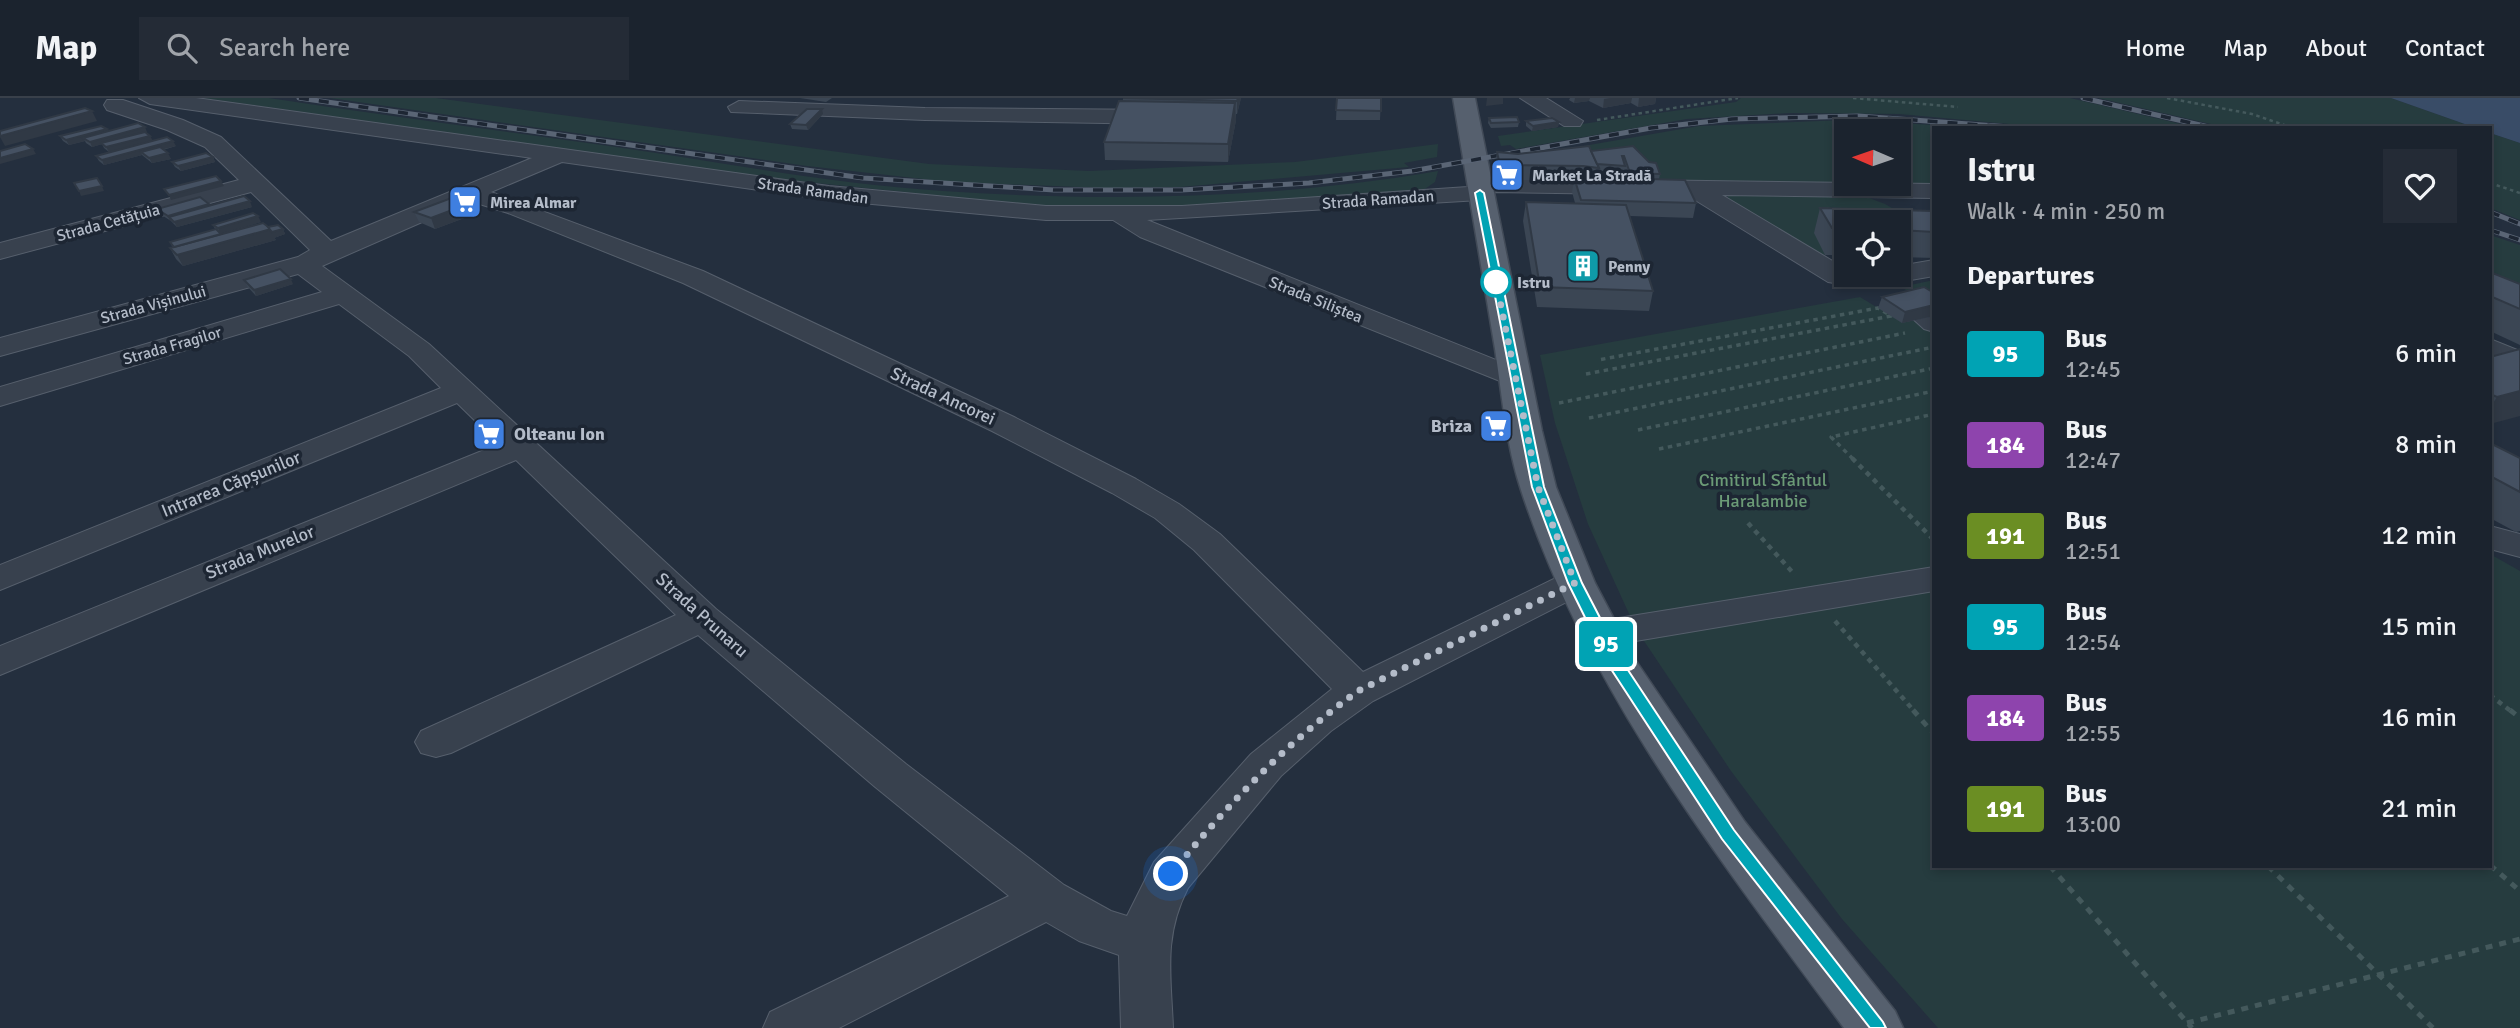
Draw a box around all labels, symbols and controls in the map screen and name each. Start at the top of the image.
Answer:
search box [139,17,629,80]
text: Map [35,28,97,69]
icon: search [163,29,201,67]
text: Search here [219,32,350,64]
text: Home [2125,33,2185,63]
text: Map [2223,33,2268,63]
text: About [2306,33,2367,63]
text: Contact [2405,33,2485,63]
north arrow [1834,119,1911,196]
map controls [1834,119,1911,287]
button: heart [2383,149,2457,223]
text: Istru [1967,150,2036,191]
supermarket icon: Market La Stradă [1488,156,1526,194]
place label: Market La Stradă [1532,166,1652,186]
street label: Strada Ramadan [756,173,870,209]
supermarket icon: Mirea Almar [446,183,484,221]
street label: Strada Ramadan [1321,186,1435,214]
place label: Mirea Almar [490,193,577,213]
text: Walk · 4 min · 250 m [1967,197,2165,226]
street label: Strada Cetățuia [54,200,162,246]
button: locate [1834,210,1911,287]
building icon: Penny [1564,247,1602,285]
place label: Penny [1608,257,1650,277]
text: Departures [1967,260,2094,292]
marker: Istru [1481,267,1511,297]
street label: Strada Siliștea [1266,272,1365,328]
place label: Istru [1517,273,1550,293]
street label: Strada Vișinului [98,281,208,329]
street label: Strada Fragilor [121,322,224,370]
text: Bus [2065,323,2107,355]
text: 6 min [2395,338,2457,370]
text: 95 [1993,339,2018,369]
text: 12:45 [2065,355,2121,384]
street label: Strada Ancorei [887,362,999,430]
supermarket icon: Briza [1477,407,1515,445]
text: Bus [2065,414,2107,446]
supermarket icon: Olteanu Ion [470,415,508,453]
place label: Briza [1431,415,1472,437]
place label: Olteanu Ion [514,423,605,445]
text: 8 min [2395,429,2457,461]
text: 184 [1986,430,2025,460]
street label: Intrarea Căpșunilor [158,446,304,522]
text: 12:47 [2065,446,2121,475]
park label: Cimitirul Sfântul Haralambie [1699,469,1827,512]
text: Bus [2065,505,2107,537]
street label: Strada Murelor [202,520,318,584]
text: 12 min [2381,520,2457,552]
text: 191 [1986,521,2025,551]
text: 12:51 [2065,537,2121,566]
street label: Strada Prunaru [651,568,753,662]
text: Bus [2065,596,2107,628]
text: 15 min [2381,611,2457,643]
text: 95 [1993,612,2018,642]
line badge: 95 [1574,621,1638,667]
text: 12:54 [2065,628,2121,657]
text: 95 [1593,629,1619,659]
text: Bus [2065,687,2107,719]
text: 16 min [2381,702,2457,734]
text: 184 [1986,703,2025,733]
text: 12:55 [2065,719,2121,748]
text: Bus [2065,778,2107,810]
text: 21 min [2381,793,2457,825]
text: 191 [1986,794,2025,824]
text: 13:00 [2065,810,2121,839]
your location [1153,856,1188,891]

